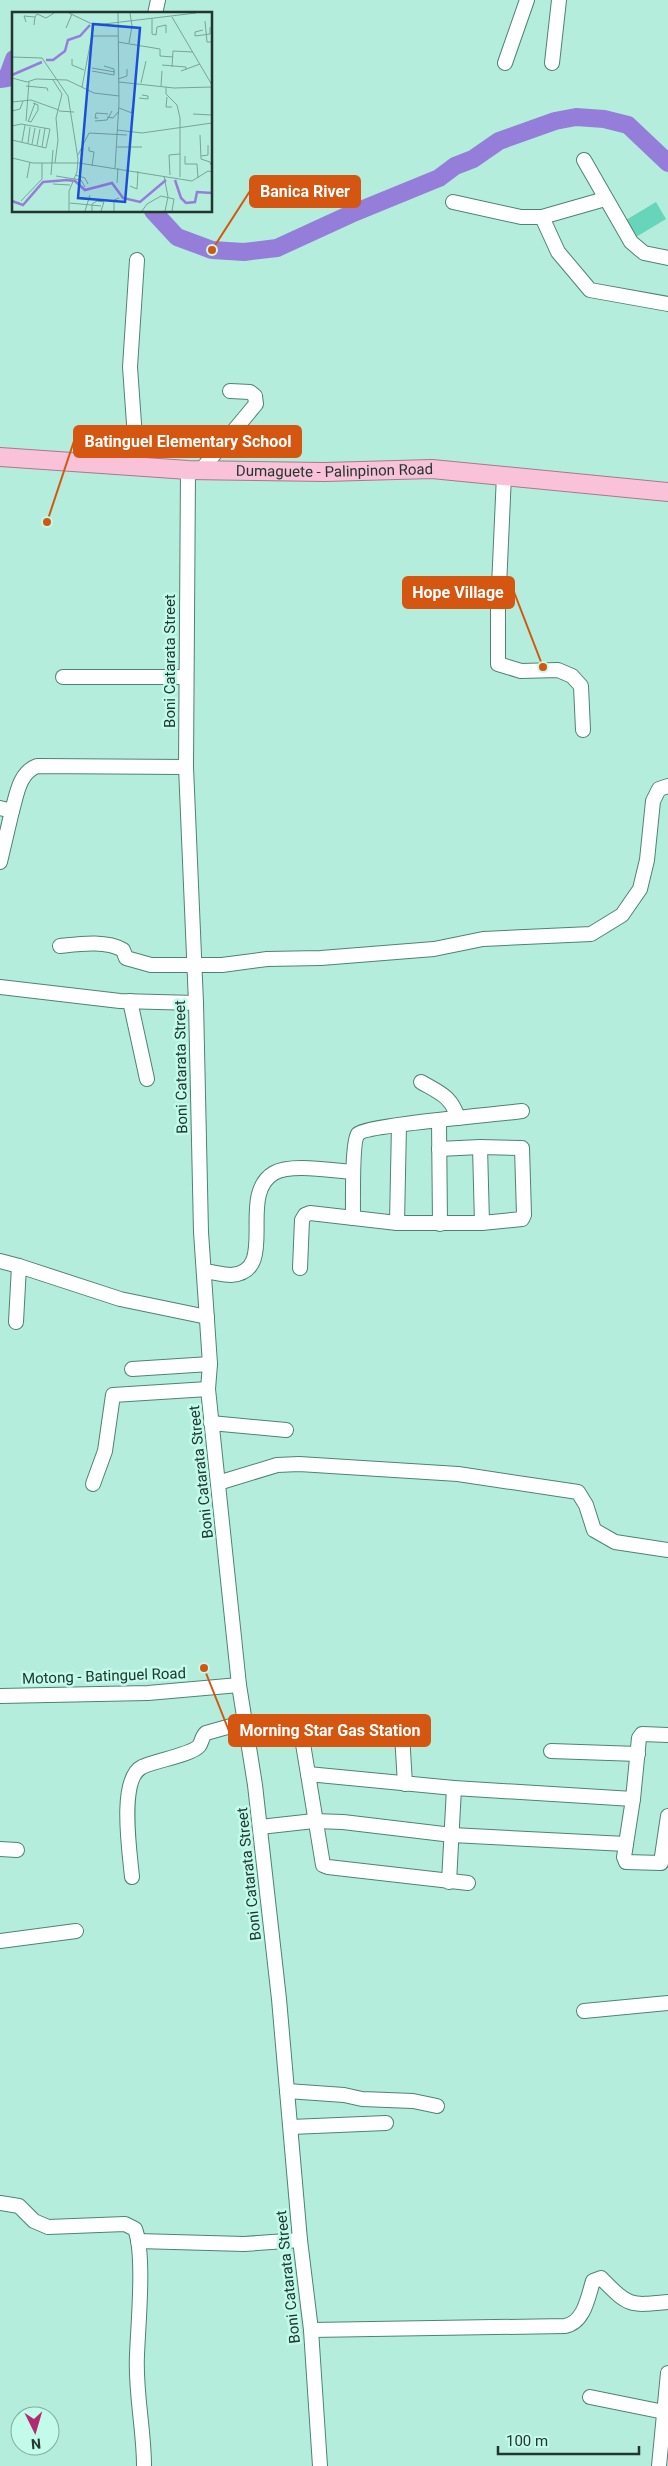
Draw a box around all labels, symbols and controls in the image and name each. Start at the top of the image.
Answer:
inset map [12,12,212,212]
callout: Banica River [250,176,360,207]
text: Banica River [260,182,350,201]
callout: Batinguel Elementary School [74,426,301,457]
text: Batinguel Elementary School [84,432,292,451]
street label: Dumaguete - Palinpinon Road [236,460,433,481]
callout: Hope Village [403,577,514,608]
text: Hope Village [412,583,504,602]
street label: Boni Catarata Street [161,594,179,728]
street label: Boni Catarata Street [171,1000,191,1134]
street label: Boni Catarata Street [185,1404,217,1540]
street label: Motong - Batinguel Road [22,1664,186,1688]
callout: Morning Star Gas Station [229,1715,430,1746]
text: Morning Star Gas Station [240,1721,421,1740]
street label: Boni Catarata Street [233,1806,265,1942]
street label: Boni Catarata Street [272,2209,304,2345]
north arrow [10,2406,60,2456]
scale bar [498,2424,639,2456]
text: 100 m [506,2432,548,2450]
text: N [31,2436,42,2452]

